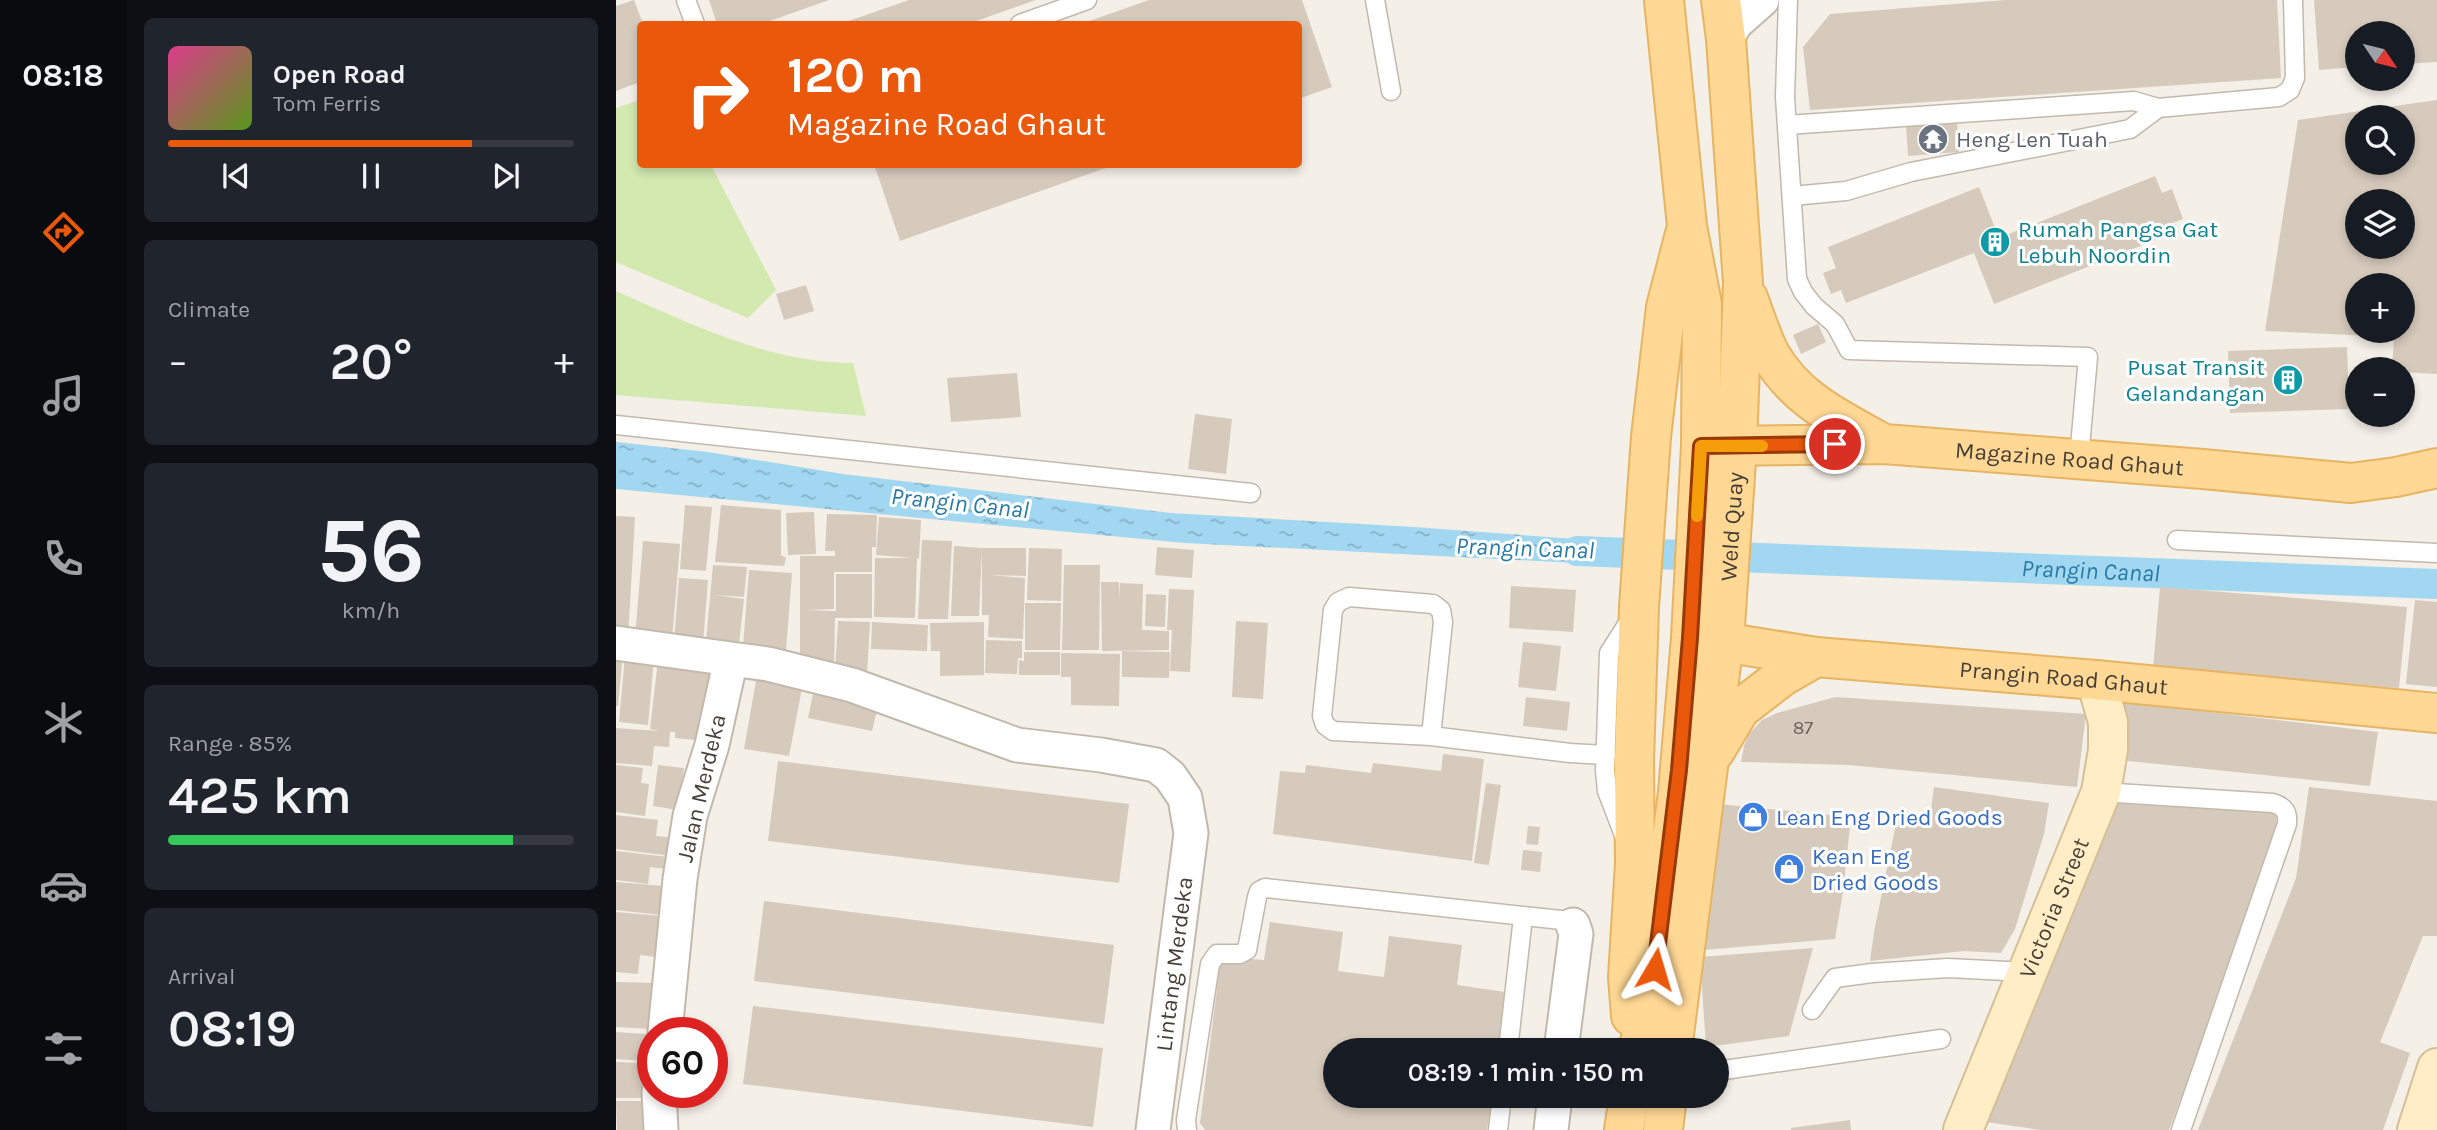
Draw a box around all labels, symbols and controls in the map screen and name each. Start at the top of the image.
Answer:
north arrow [2345,21,2415,91]
map controls [2345,21,2415,427]
text: 120 m [787,47,924,104]
icon: right [672,49,763,140]
text: 08:18 [22,57,104,94]
text: Open Road [273,59,406,90]
text: Tom Ferris [273,90,381,117]
button: search [2345,105,2415,175]
text: Magazine Road Ghaut [787,106,1106,143]
temple icon: Heng Len Tuah [1916,122,1950,156]
place label: Heng Len Tuah [1956,126,2108,153]
icon: previous [217,157,255,195]
icon: pause [352,157,390,195]
icon: next [487,157,525,195]
button: layers [2345,189,2415,259]
icon: directions [39,208,88,257]
place label: Rumah Pangsa Gat Lebuh Noordin [2018,216,2218,269]
building icon: Rumah Pangsa Gat Lebuh Noordin [1978,225,2012,259]
button: + [2345,273,2415,343]
text: Climate [168,296,250,323]
text: 20° [330,331,412,392]
text: − [168,339,188,384]
text: + [554,339,574,384]
place label: Pusat Transit Gelandangan [2126,354,2265,407]
button: − [2345,357,2415,427]
building icon: Pusat Transit Gelandangan [2271,363,2305,397]
icon: music [39,371,88,420]
pin [1805,414,1865,474]
icon: arrive [1816,425,1854,463]
street label: Magazine Road Ghaut [1954,437,2185,481]
street label: Weld Quay [1715,471,1749,582]
water label: Prangin Canal [890,482,1030,524]
text: 56 [317,498,425,604]
water label: Prangin Canal [1455,532,1595,564]
icon: phone [39,534,88,583]
water label: Prangin Canal [2021,554,2161,587]
text: km/h [342,597,400,624]
street label: Prangin Road Ghaut [1958,656,2169,701]
icon: climate [39,698,88,747]
street label: Jalan Merdeka [671,711,732,865]
house number: 87 [1793,717,1813,739]
text: Range · 85% [168,730,292,757]
text: 425 km [168,765,352,826]
shop icon: Lean Eng Dried Goods [1736,800,1770,834]
place label: Lean Eng Dried Goods [1776,804,2003,831]
street label: Victoria Street [2013,833,2095,982]
place label: Kean Eng Dried Goods [1812,843,1939,896]
shop icon: Kean Eng Dried Goods [1772,852,1806,886]
icon: car [39,861,88,910]
street label: Lintang Merdeka [1150,875,1199,1053]
position arrow [1618,932,1692,1006]
text: Arrival [168,963,235,990]
text: 08:19 [168,998,296,1059]
speed limit sign: 60 [637,1017,728,1108]
icon: filters [39,1024,88,1073]
text: 08:19 · 1 min · 150 m [1408,1057,1644,1088]

